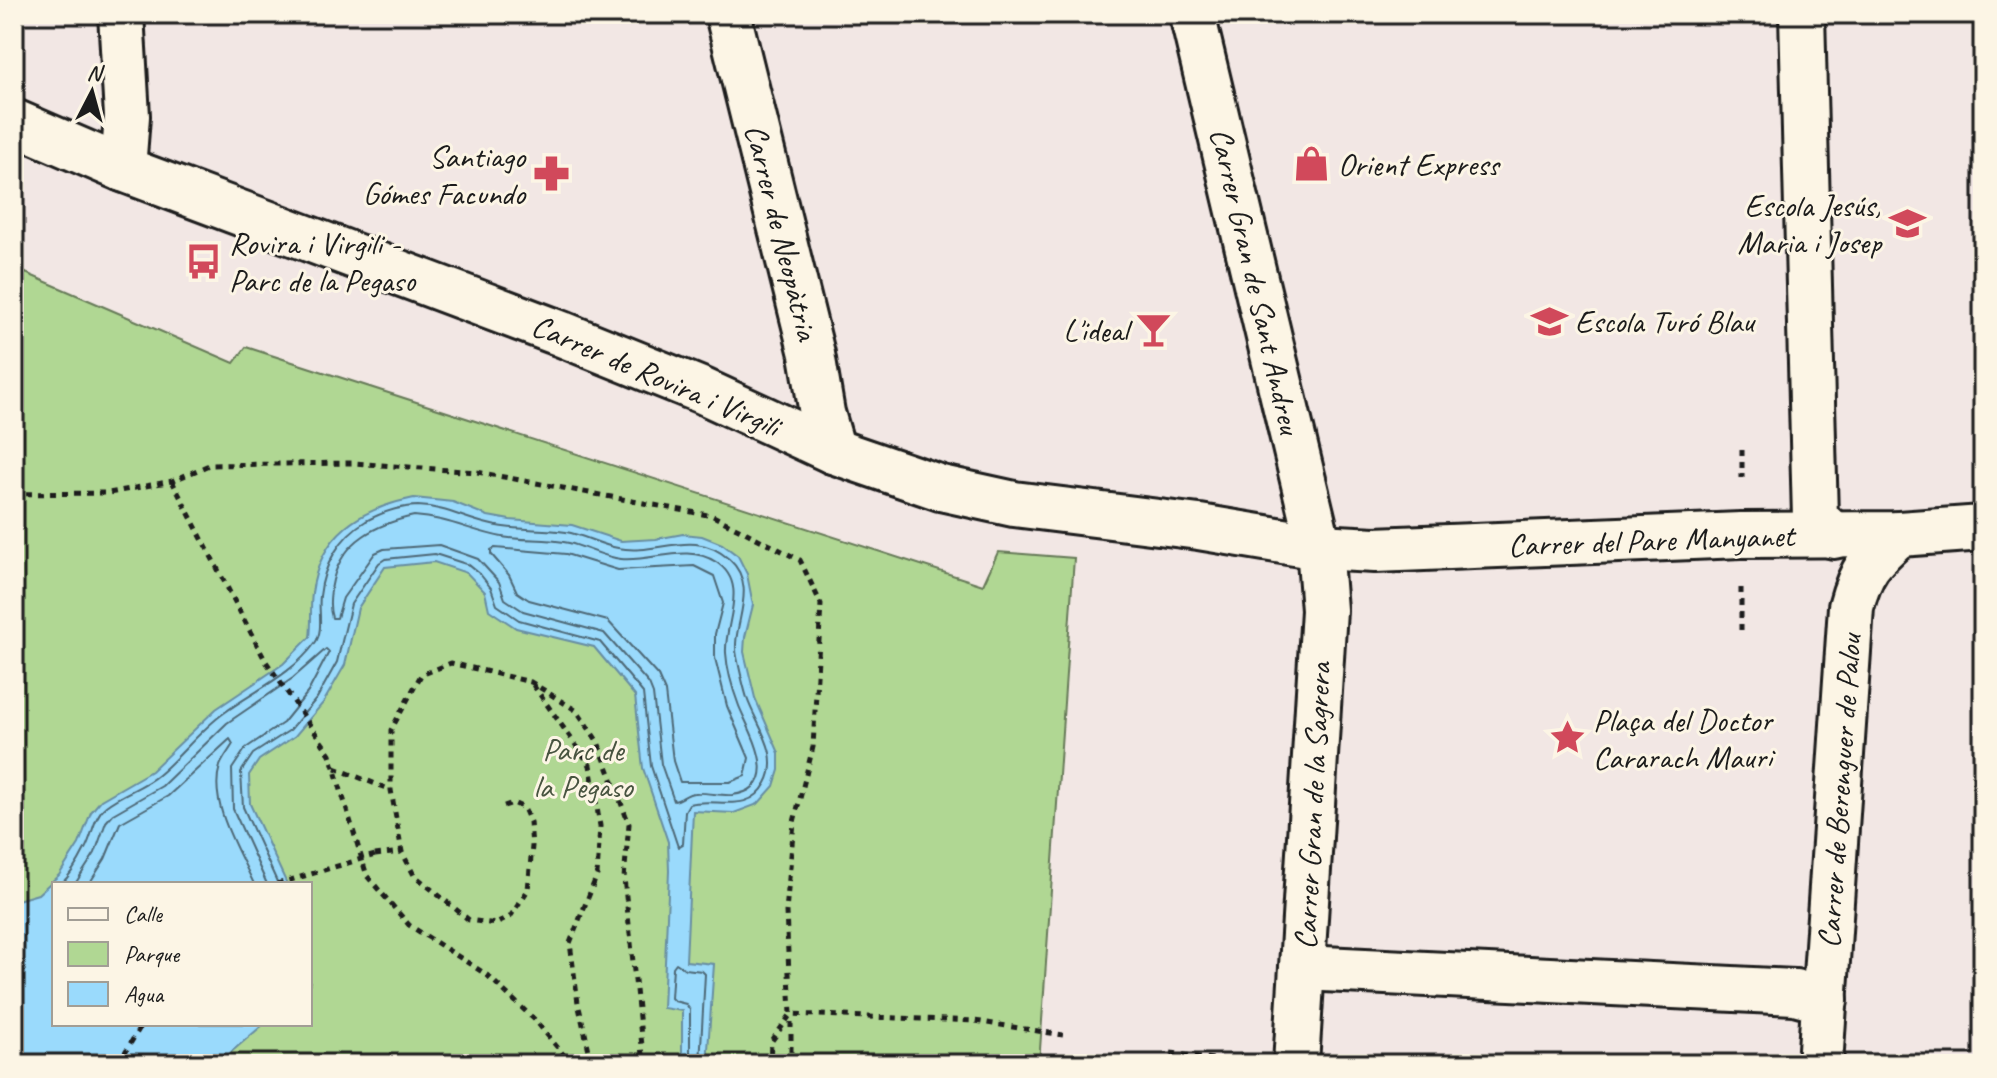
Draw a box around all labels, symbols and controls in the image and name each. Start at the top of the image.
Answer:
north arrow [52,52,132,132]
text: N [86,58,106,88]
street label: Carrer de Neopàtria [735,120,829,346]
street label: Carrer Gran de Sant Andreu [1200,124,1311,440]
place label: Santiago Gómes Facundo [363,136,527,214]
place label: Orient Express [1338,144,1501,185]
shop icon: Orient Express [1293,145,1331,183]
pharmacy icon: Santiago Gómes Facundo [532,155,570,193]
place label: Escola Jesús, Maria i Josep [1737,185,1883,263]
school or university icon: Escola Jesús, Maria i Josep [1888,204,1926,242]
place label: Rovira i Virgili - Parc de la Pegaso [229,223,417,301]
bus stop icon: Rovira i Virgili - Parc de la Pegaso [184,242,222,280]
place label: Escola Turó Blau [1575,301,1756,342]
school or university icon: Escola Turó Blau [1530,302,1568,340]
street label: Carrer de Rovira i Virgili [526,305,790,448]
place label: L'ideal [1063,310,1134,351]
bar icon: L'ideal [1135,311,1173,349]
street label: Carrer del Pare Manyanet [1507,515,1798,566]
street label: Carrer de Berenguer de Palou [1808,630,1871,949]
street label: Carrer Gran de la Sagrera [1285,659,1341,950]
place label: Plaça del Doctor Cararach Mauri [1593,700,1776,778]
place icon: Plaça del Doctor Cararach Mauri [1548,719,1586,757]
park label: Parc de la Pegaso [533,729,634,807]
legend [52,882,312,1026]
text: Calle [124,899,164,929]
text: Parque [124,939,181,969]
text: Agua [124,979,164,1009]

